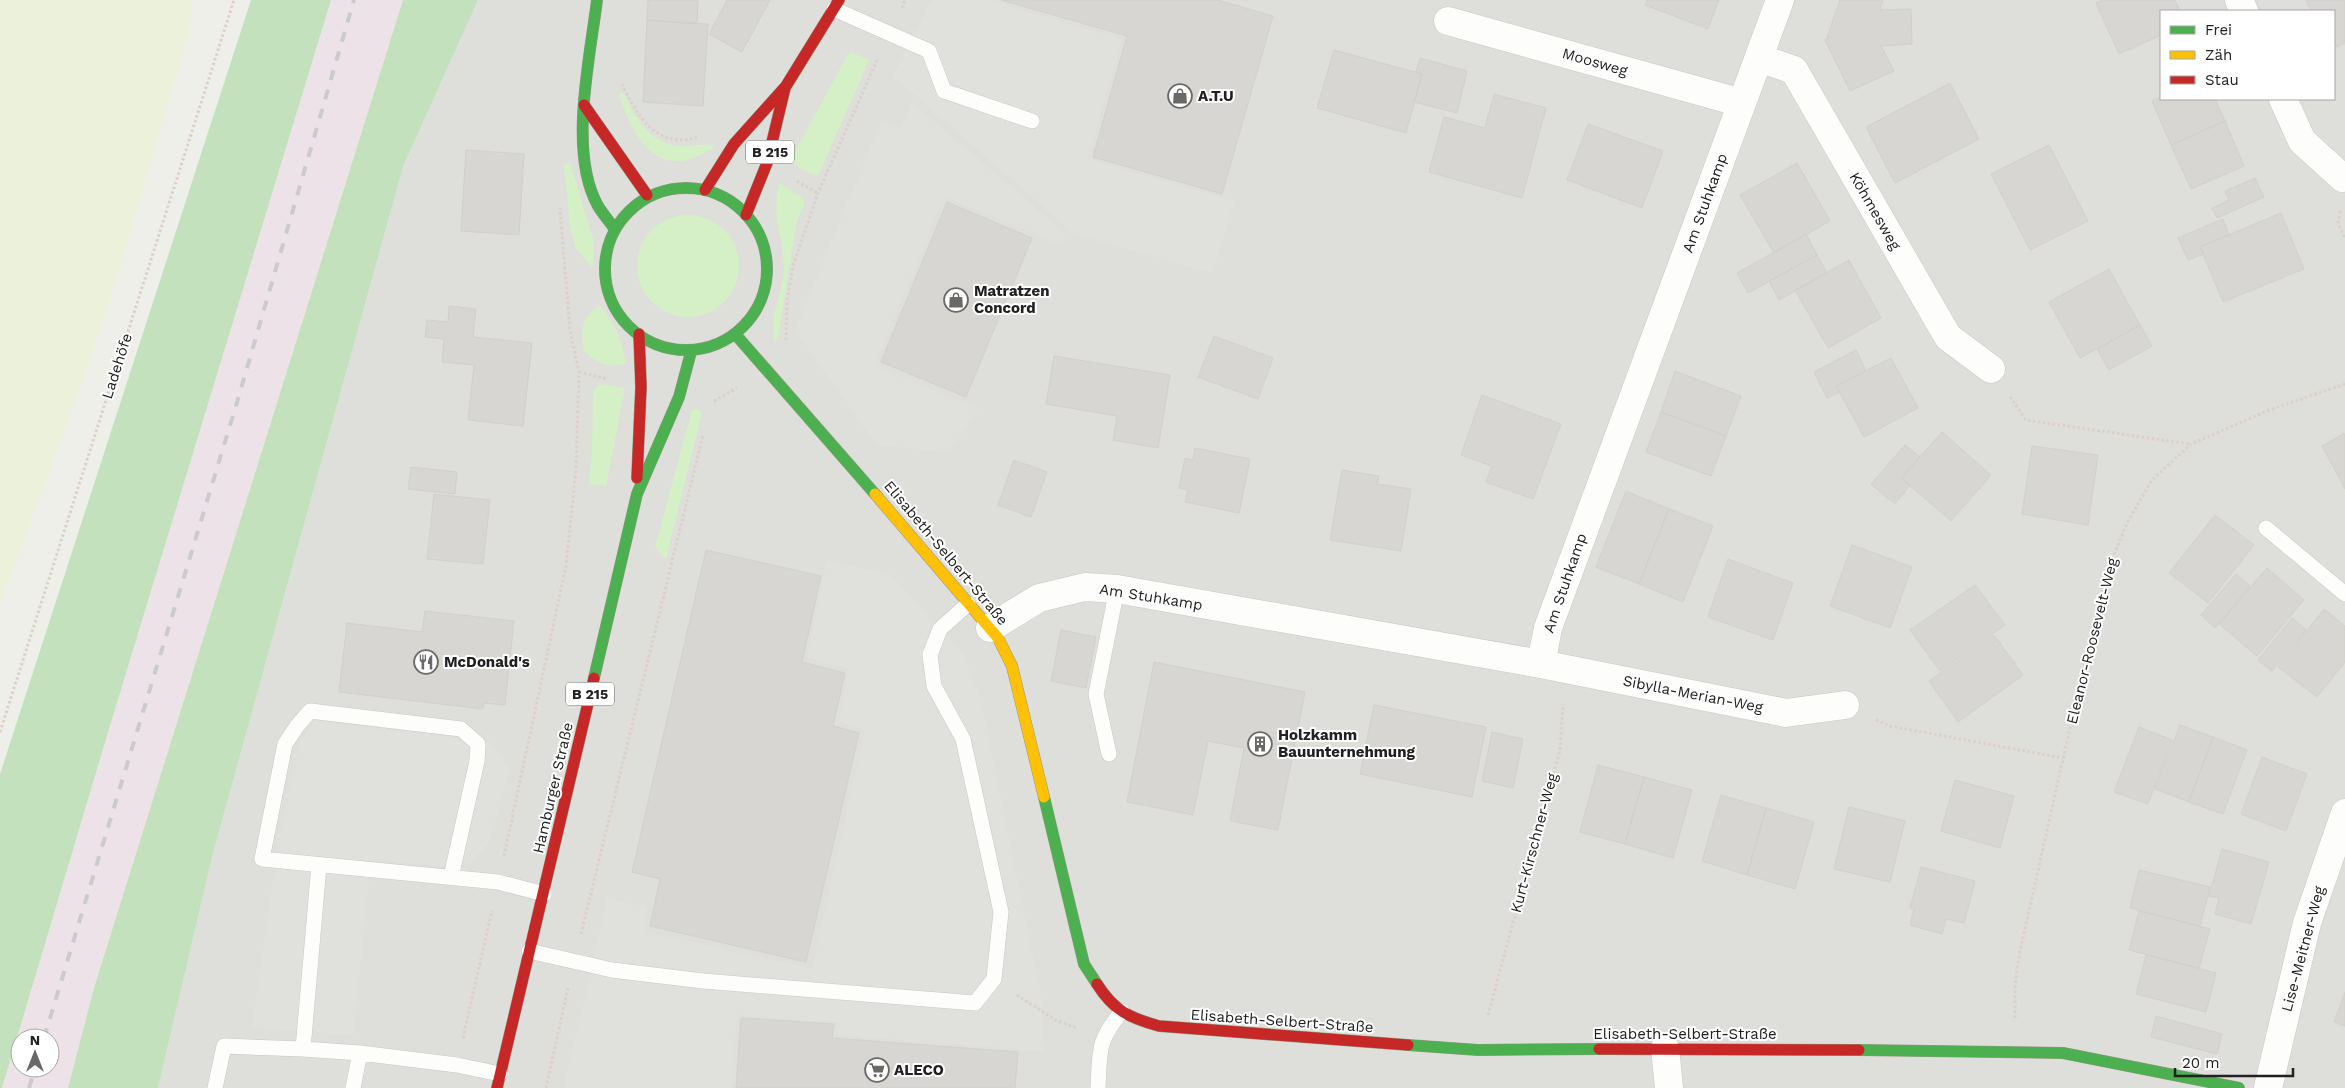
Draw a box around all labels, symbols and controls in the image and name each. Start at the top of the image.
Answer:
legend [2160,10,2335,100]
text: Frei [2205,21,2232,39]
street label: Moosweg [1560,44,1630,80]
text: Zäh [2205,46,2232,64]
text: Stau [2205,71,2239,89]
shop icon: A.T.U [1167,83,1193,109]
place label: A.T.U [1198,87,1234,105]
road number: B 215 [746,140,794,163]
street label: Am Stuhkamp [1679,151,1731,255]
street label: Köhmesweg [1845,169,1905,253]
place label: Matratzen Concord [974,282,1050,317]
shop icon: Matratzen Concord [943,287,969,313]
street label: Ladehöfe [98,331,136,401]
street label: Elisabeth-Selbert-Straße [880,477,1012,629]
street label: Am Stuhkamp [1540,531,1590,635]
street label: Eleanor-Roosevelt-Weg [2063,556,2121,726]
street label: Am Stuhkamp [1098,580,1204,614]
restaurant icon: McDonald's [413,649,439,675]
place label: McDonald's [444,653,530,671]
street label: Sibylla-Merian-Weg [1621,672,1765,716]
road number: B 215 [566,682,614,706]
street label: Hamburger Straße [529,721,577,855]
place label: Holzkamm Bauunternehmung [1278,726,1415,761]
building icon: Holzkamm Bauunternehmung [1247,731,1273,757]
street label: Kurt-Kirschner-Weg [1507,771,1561,915]
street label: Lise-Meitner-Weg [2278,884,2328,1014]
street label: Elisabeth-Selbert-Straße [1190,1006,1374,1036]
street label: Elisabeth-Selbert-Straße [1593,1025,1777,1043]
north arrow [10,1028,60,1078]
text: N [30,1032,40,1048]
scale bar [2175,1046,2292,1078]
text: 20 m [2182,1054,2220,1072]
supermarket icon: ALECO [864,1057,890,1083]
place label: ALECO [894,1061,944,1079]

